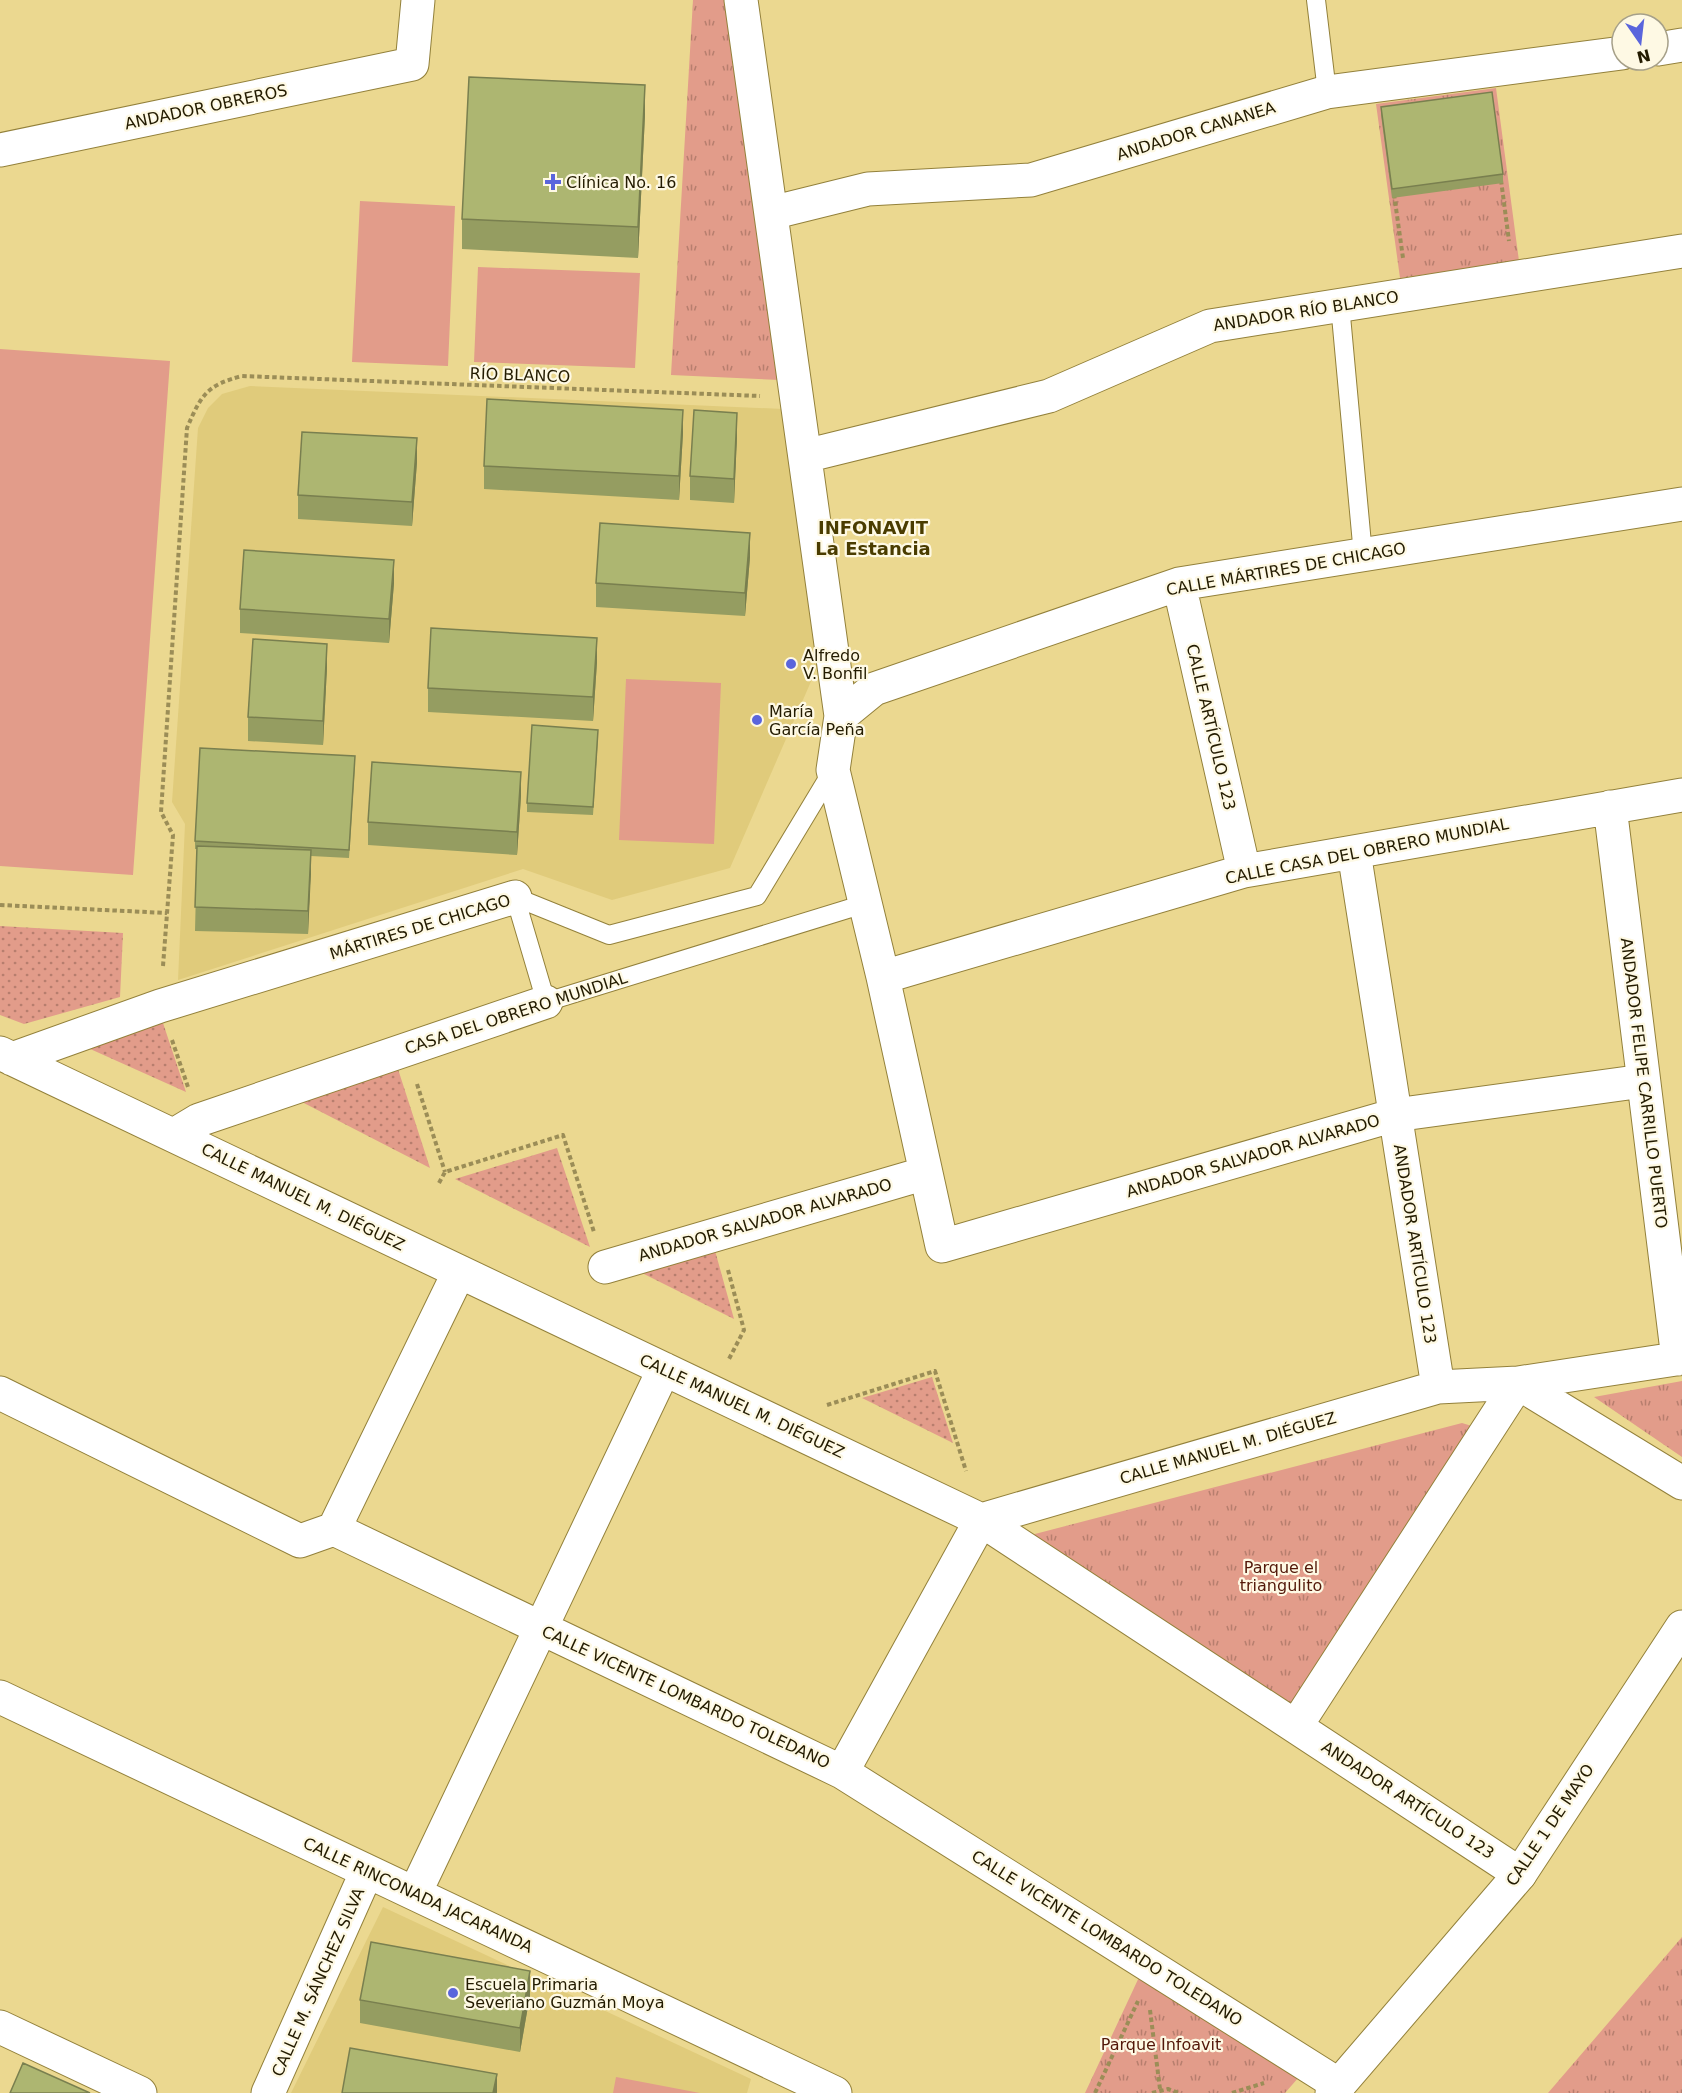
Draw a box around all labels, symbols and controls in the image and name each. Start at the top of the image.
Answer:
north arrow [1610,12,1670,72]
text: N [1635,45,1652,67]
street label: ANDADOR OBREROS [123,80,289,134]
street label: ANDADOR CANANEA [1114,98,1278,164]
marker: Clínica No. 16 [544,173,562,191]
place label: Clínica No. 16 [566,173,676,192]
street label: ANDADOR RÍO BLANCO [1212,287,1400,335]
street label: RÍO BLANCO [469,364,571,386]
district label: INFONAVIT La Estancia [815,517,931,559]
street label: CALLE MÁRTIRES DE CHICAGO [1165,539,1407,599]
street label: CALLE ARTÍCULO 123 [1183,642,1239,812]
place label: Alfredo V. Bonfil [803,646,867,683]
marker: Alfredo V. Bonfil [784,657,798,671]
place label: María García Peña [769,702,864,739]
marker: María García Peña [750,713,764,727]
street label: CALLE CASA DEL OBRERO MUNDIAL [1224,814,1510,888]
street label: MÁRTIRES DE CHICAGO [327,890,513,964]
street label: ANDADOR FELIPE CARRILLO PUERTO [1617,937,1671,1229]
street label: CASA DEL OBRERO MUNDIAL [402,968,630,1058]
street label: ANDADOR SALVADOR ALVARADO [1124,1111,1382,1201]
street label: CALLE MANUEL M. DIÉGUEZ [198,1139,408,1255]
street label: ANDADOR ARTÍCULO 123 [1390,1143,1440,1345]
street label: ANDADOR SALVADOR ALVARADO [636,1175,894,1265]
street label: CALLE MANUEL M. DIÉGUEZ [636,1350,848,1462]
street label: CALLE MANUEL M. DIÉGUEZ [1118,1408,1338,1488]
park label: Parque el triangulito [1240,1558,1322,1595]
street label: CALLE VICENTE LOMBARDO TOLEDANO [539,1622,833,1772]
street label: ANDADOR ARTÍCULO 123 [1318,1737,1498,1863]
street label: CALLE 1 DE MAYO [1502,1760,1598,1890]
street label: CALLE RINCONADA JACARANDA [300,1833,536,1957]
street label: CALLE VICENTE LOMBARDO TOLEDANO [968,1846,1246,2030]
street label: CALLE M. SÁNCHEZ SILVA [268,1885,368,2079]
place label: Escuela Primaria Severiano Guzmán Moya [465,1975,665,2012]
marker: Escuela Primaria Severiano Guzmán Moya [446,1986,460,2000]
park label: Parque Infoavit [1101,2035,1221,2054]

